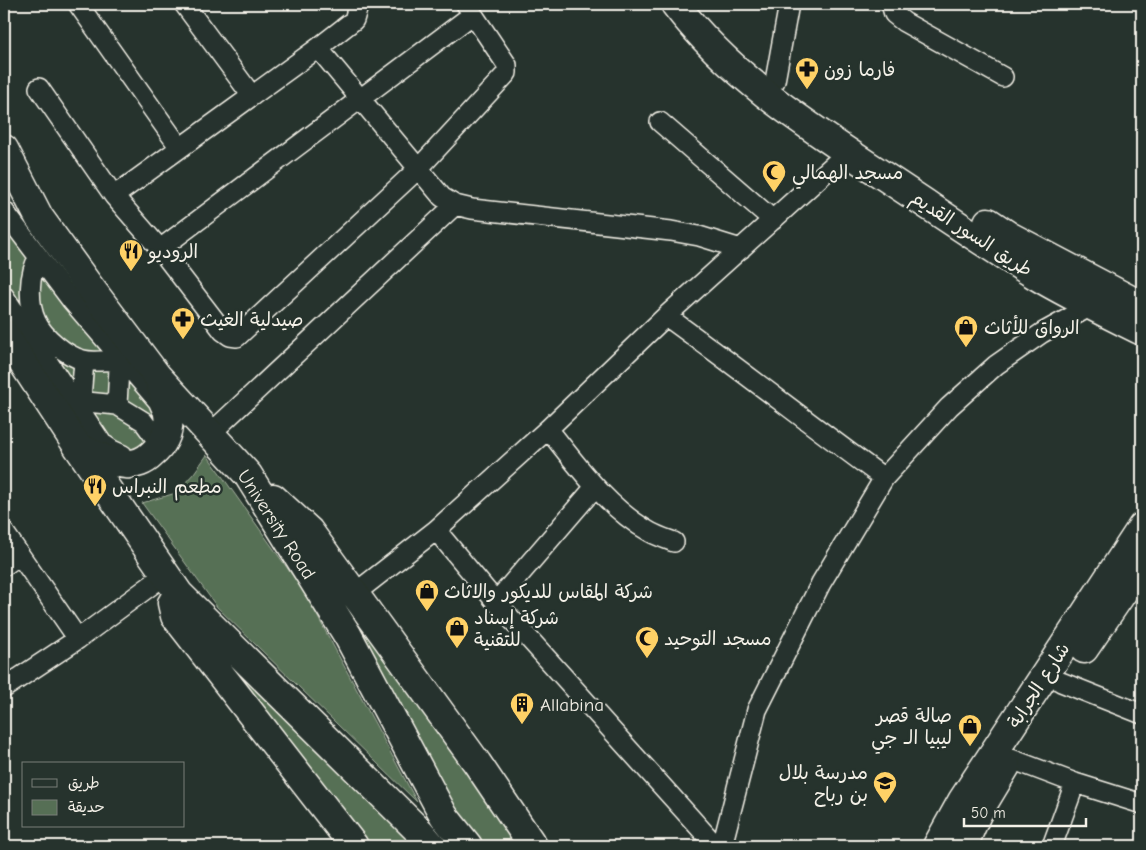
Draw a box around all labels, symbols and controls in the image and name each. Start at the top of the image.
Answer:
pharmacy icon: فارما زون [794,56,820,90]
place label: فارما زون [824,59,895,81]
mosque icon: مسجد الهمالي [761,159,787,193]
place label: مسجد الهمالي [792,162,903,189]
street label: طريق السور القديم [905,186,1036,284]
restaurant icon: الروديو [118,238,144,272]
place label: الروديو [147,241,198,264]
pharmacy icon: صيدلية الغيث [170,306,196,340]
place label: صيدلية الغيث [200,309,303,331]
shop icon: الرواق للأثاث [953,314,979,348]
place label: الرواق للأثاث [984,315,1080,339]
street label: University Road [233,466,320,583]
restaurant icon: مطعم النبراس [82,473,108,507]
place label: مطعم النبراس [112,476,222,501]
shop icon: شركة المقاس للديكور والاثاث [414,578,440,612]
place label: شركة المقاس للديكور والاثاث [444,581,653,604]
place label: شركة إسناد للتقنية [474,607,559,651]
shop icon: شركة إسناد للتقنية [444,615,470,649]
mosque icon: مسجد التوحيد [634,625,660,659]
place label: مسجد التوحيد [664,628,772,651]
street label: شارع الجرابة [1003,639,1076,733]
building icon: Allabina [509,691,535,725]
place label: Allabina [540,694,604,716]
place label: صالة قصر ليبيا الـ جي [871,705,952,754]
shop icon: صالة قصر ليبيا الـ جي [957,713,983,747]
legend [22,762,185,828]
place label: مدرسة بلال بن رباح [779,762,868,807]
school or university icon: مدرسة بلال بن رباح [872,770,898,804]
text: طريق [68,774,100,792]
scale bar [964,795,1086,827]
text: حديقة [68,798,105,816]
text: 50 m [971,804,1006,822]

